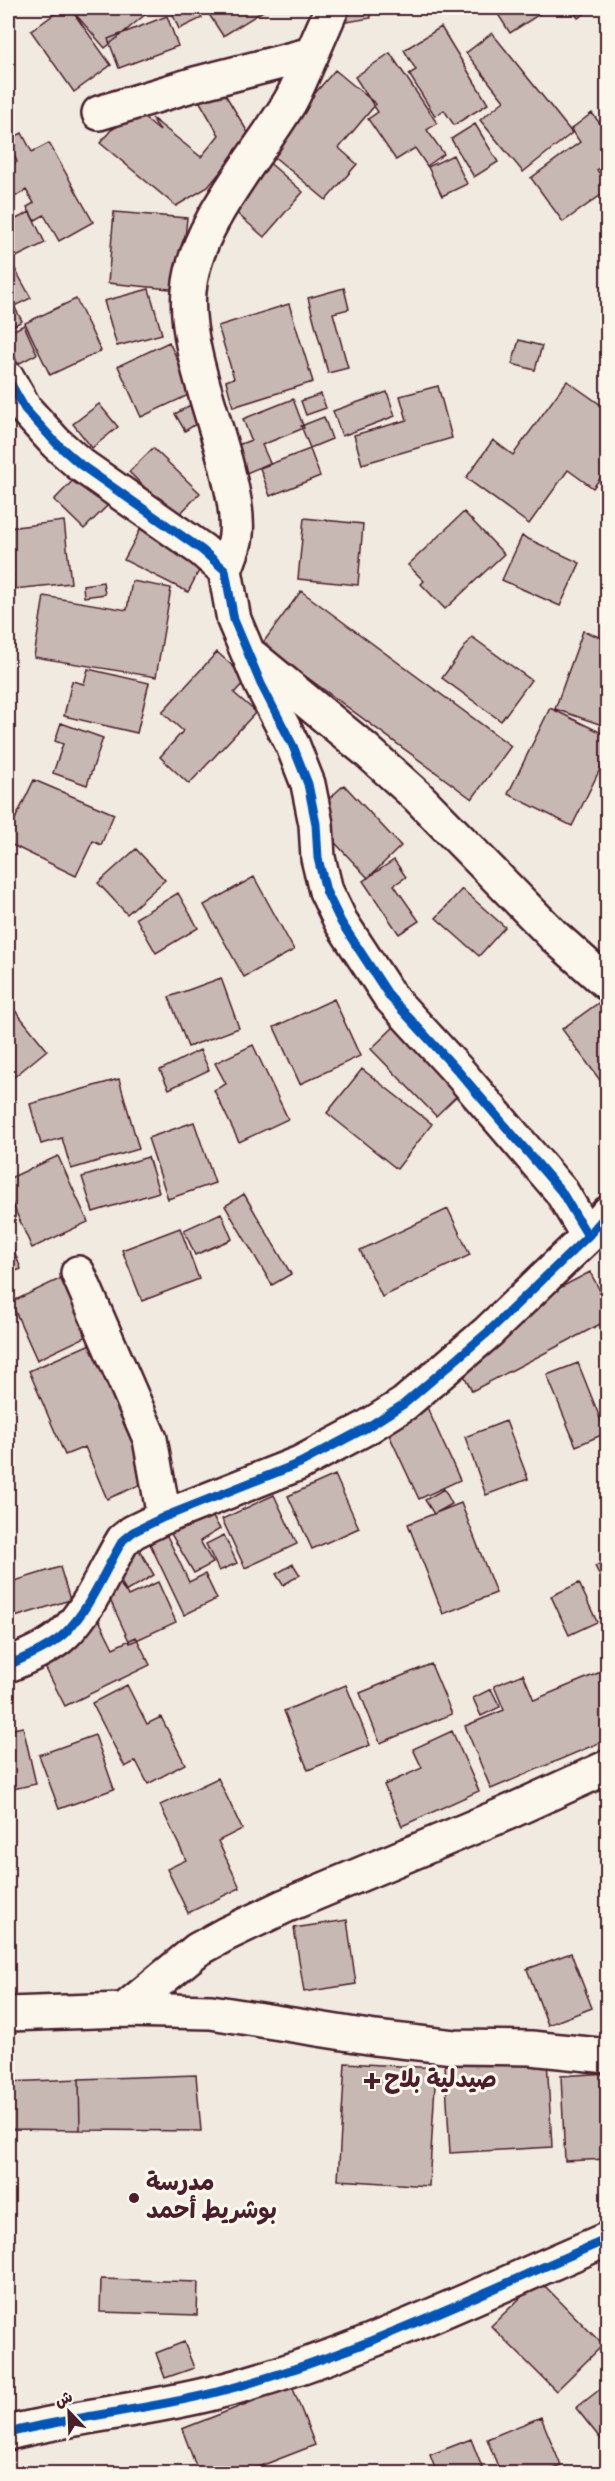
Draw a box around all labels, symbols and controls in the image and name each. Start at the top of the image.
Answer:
place label: صيدلية بلاح [384,2064,497,2099]
marker: صيدلية بلاح [365,2074,379,2088]
place label: مدرسة بوشريط أحمد [146,2167,277,2230]
marker: مدرسة بوشريط أحمد [127,2191,141,2205]
north arrow [39,2382,99,2442]
text: ش [51,2386,77,2415]

